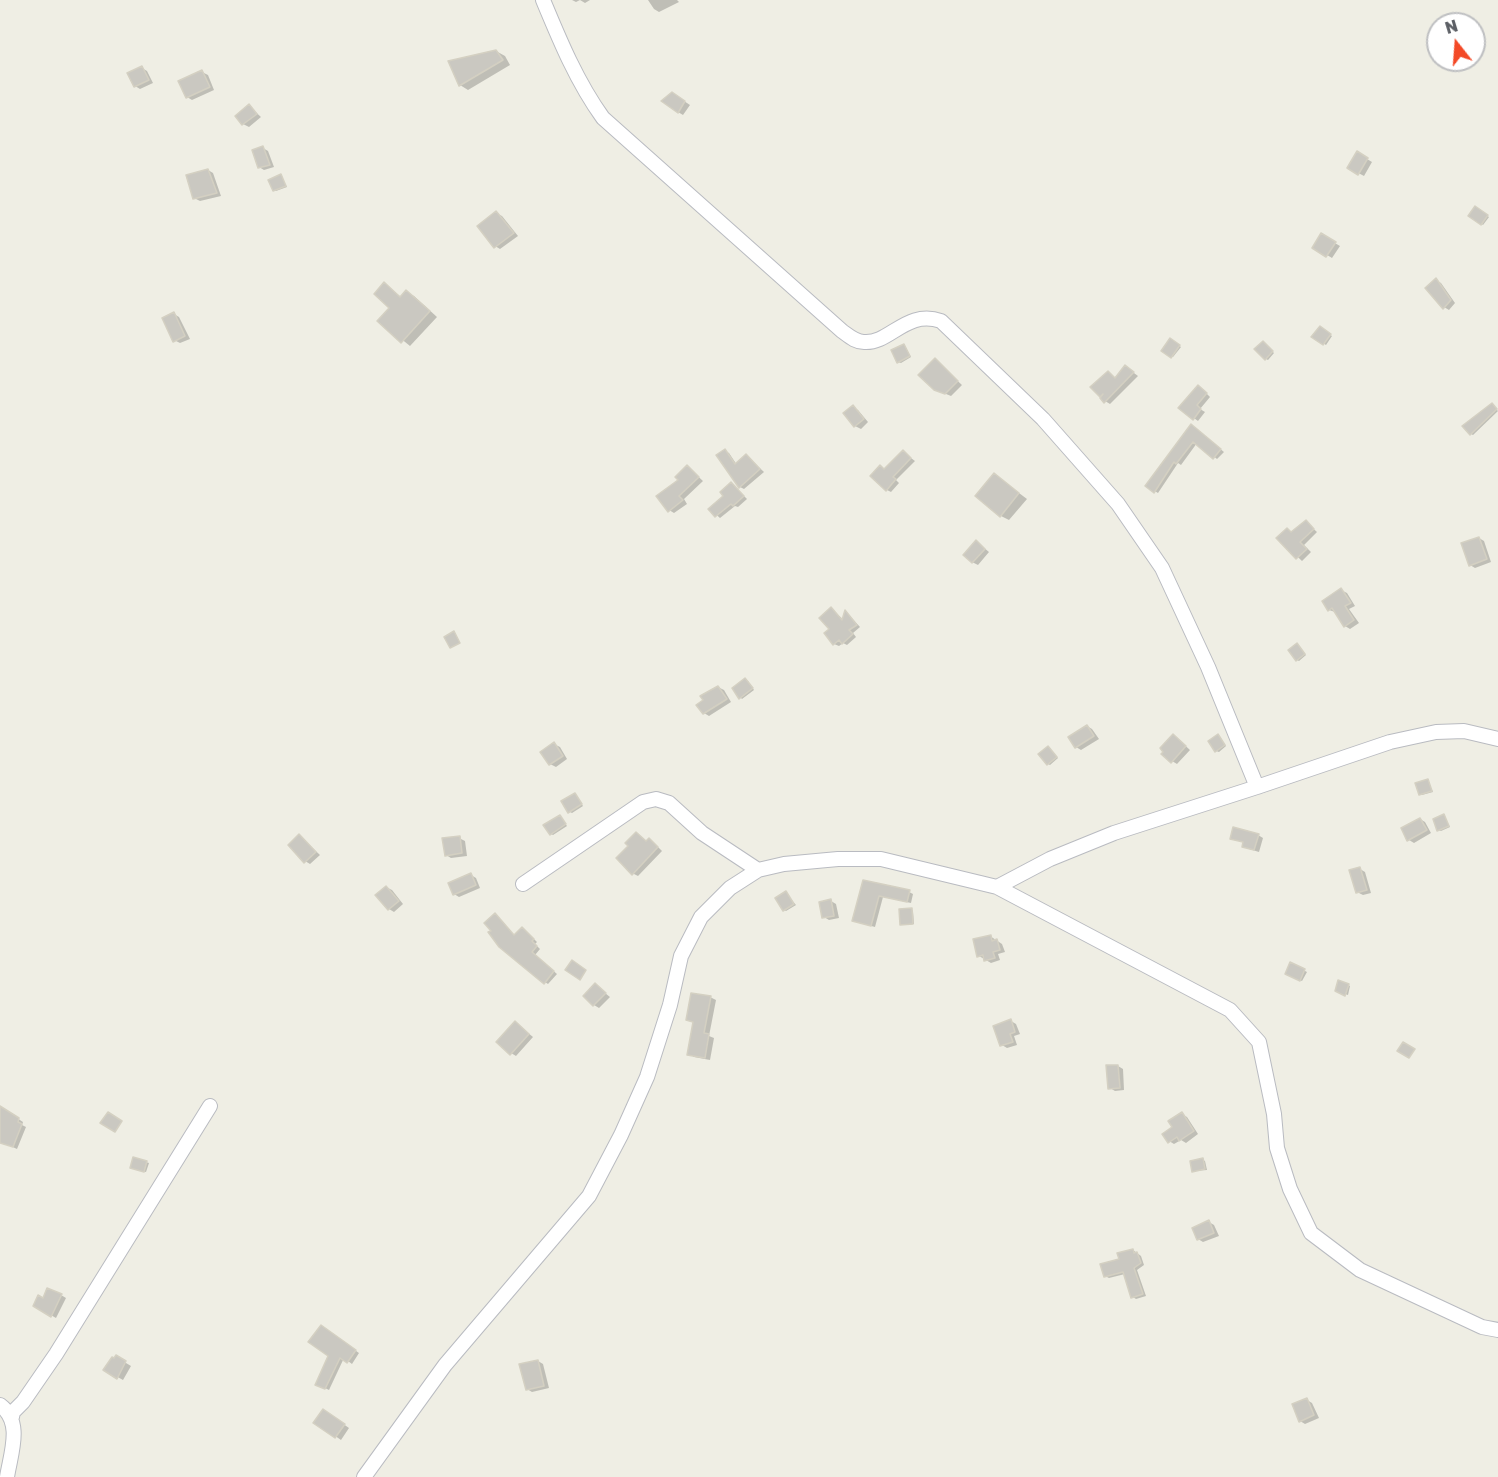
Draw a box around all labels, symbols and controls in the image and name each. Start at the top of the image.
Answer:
north arrow [1426,12,1486,72]
text: N [1443,15,1460,38]

